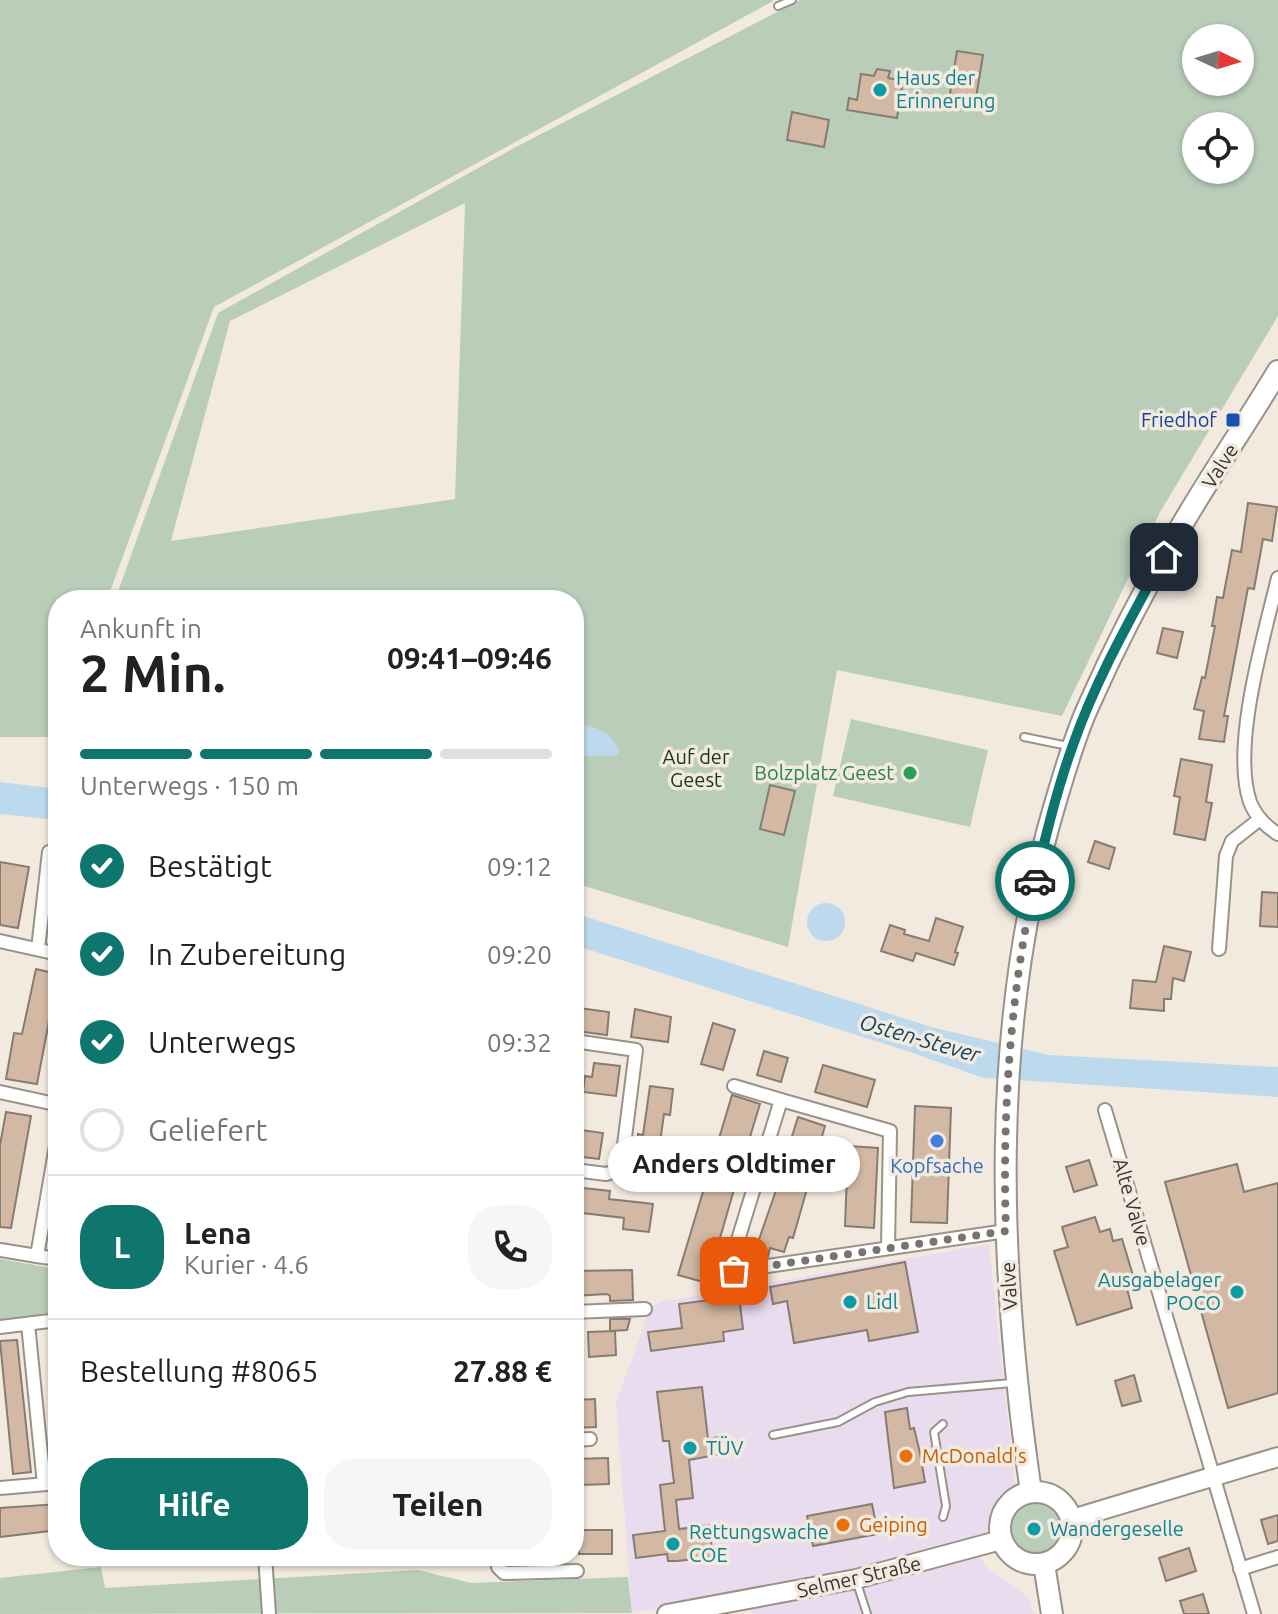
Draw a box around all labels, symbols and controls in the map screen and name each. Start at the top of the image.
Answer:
north arrow [1182,24,1254,96]
map controls [1182,24,1254,184]
place label: Haus der Erinnerung [896,66,995,112]
marker: Haus der Erinnerung [871,81,889,99]
button: locate [1182,112,1254,184]
place label: Friedhof [1141,408,1217,431]
marker: Friedhof [1224,411,1242,429]
street label: Valve [1197,439,1242,492]
pin [1130,523,1198,591]
icon: home [1142,535,1186,579]
text: Ankunft in [80,614,202,643]
text: 09:41–09:46 [387,641,552,675]
text: 2 Min. [80,644,226,702]
park label: Auf der Geest [663,745,730,791]
place label: Bolzplatz Geest [754,761,894,784]
marker: Bolzplatz Geest [901,764,919,782]
text: Unterwegs · 150 m [80,771,299,800]
courier [995,841,1075,921]
icon: check [80,844,124,888]
text: Bestätigt [148,849,272,883]
text: 09:12 [487,852,552,881]
icon: car [1013,859,1057,903]
icon: check [80,932,124,976]
text: In Zubereitung [148,937,346,971]
text: 09:20 [487,940,552,969]
water label: Osten-Stever [857,1008,984,1067]
icon: check [80,1020,124,1064]
text: Unterwegs [148,1025,296,1059]
text: 09:32 [487,1028,552,1057]
text: Geliefert [148,1113,267,1147]
marker: Kopfsache [928,1132,946,1150]
callout: Anders Oldtimer [608,1135,860,1191]
text: Anders Oldtimer [632,1149,836,1178]
place label: Kopfsache [890,1154,984,1177]
street label: Alte Valve [1109,1155,1156,1248]
button: phone [468,1205,552,1289]
text: Lena [184,1216,252,1250]
text: L [114,1230,130,1264]
pin [700,1237,768,1305]
icon: bag [712,1249,756,1293]
text: Kurier · 4.6 [184,1250,309,1279]
street label: Valve [996,1261,1021,1311]
place label: Ausgabelager POCO [1098,1268,1221,1314]
marker: Ausgabelager POCO [1228,1283,1246,1301]
place label: Lidl [866,1290,898,1313]
marker: Lidl [841,1293,859,1311]
text: Bestellung #8065 [80,1354,318,1388]
text: 27.88 € [453,1354,552,1388]
place label: TÜV [706,1436,744,1459]
marker: TÜV [681,1439,699,1457]
place label: McDonald's [922,1444,1027,1467]
marker: McDonald's [897,1447,915,1465]
button: Hilfe [80,1458,308,1550]
button: Teilen [324,1458,552,1550]
place label: Geiping [859,1513,928,1536]
marker: Geiping [834,1516,852,1534]
place label: Wandergeselle [1050,1517,1184,1540]
place label: Rettungswache COE [689,1520,829,1566]
marker: Wandergeselle [1025,1520,1043,1538]
marker: Rettungswache COE [664,1535,682,1553]
street label: Selmer Straße [795,1551,923,1602]

